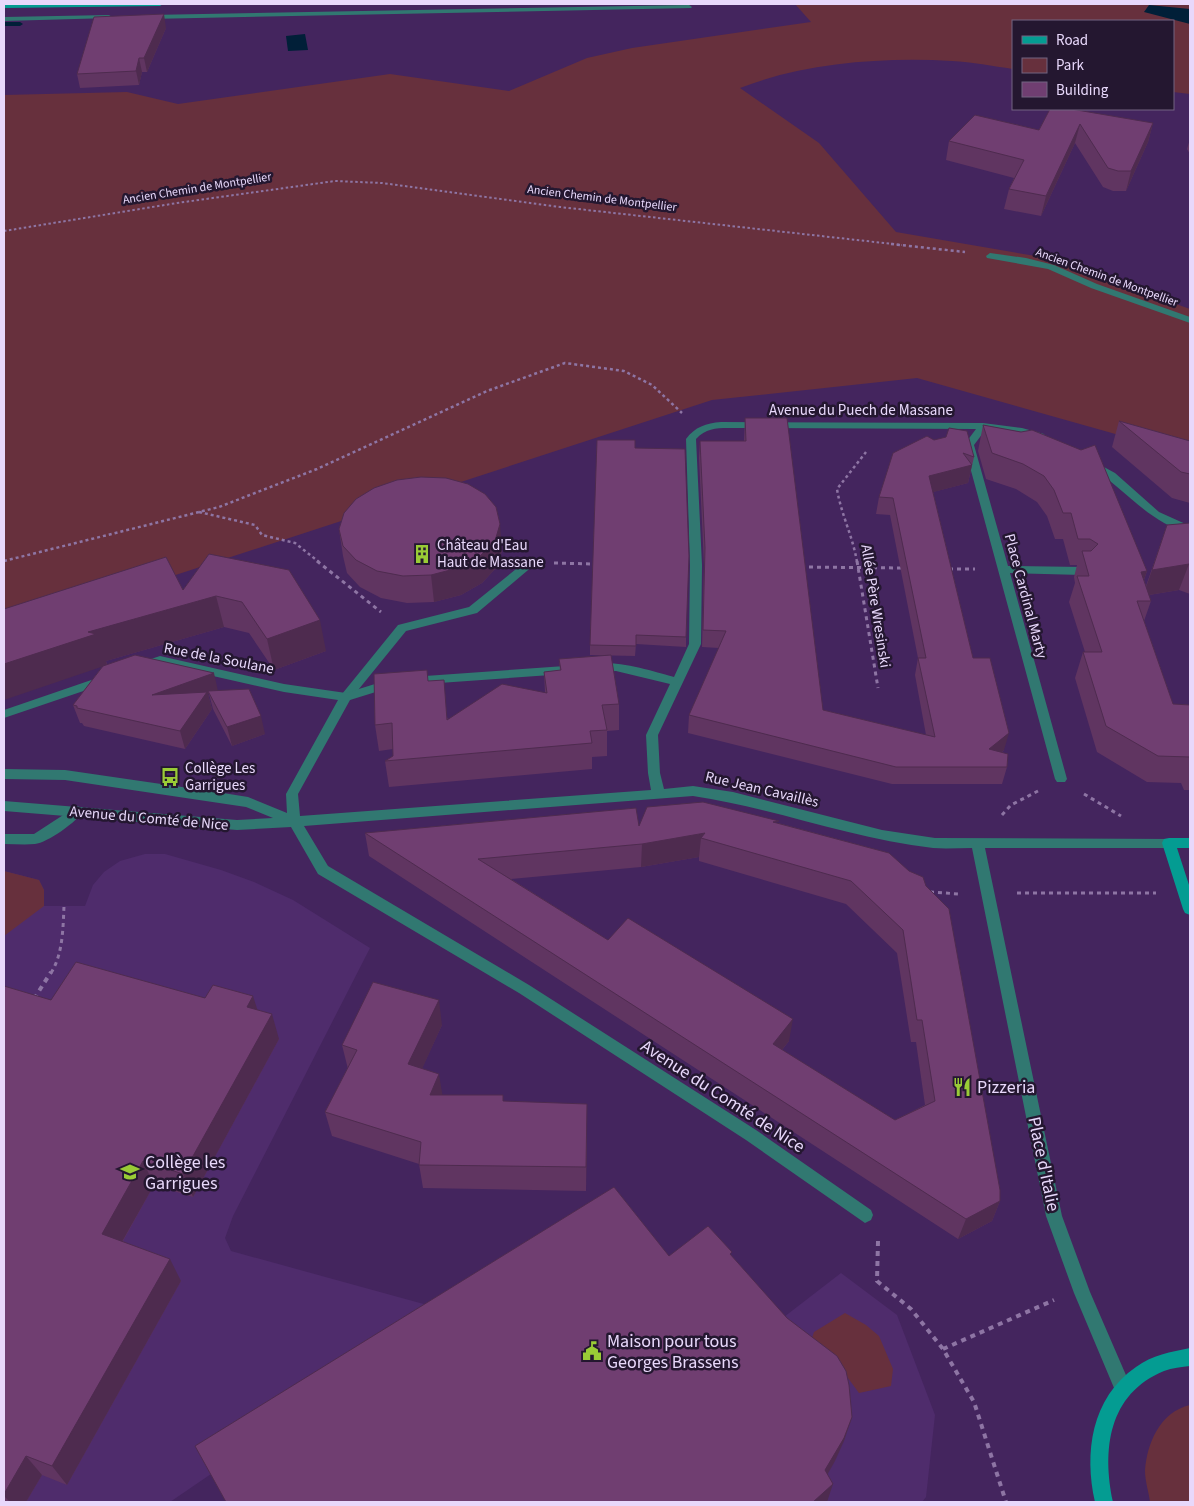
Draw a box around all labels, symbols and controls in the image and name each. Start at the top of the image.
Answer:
legend [1012,20,1174,110]
text: Road [1056,30,1088,51]
text: Park [1056,55,1085,76]
text: Building [1056,80,1109,101]
street label: Ancien Chemin de Montpellier [122,168,273,209]
street label: Ancien Chemin de Montpellier [526,181,678,216]
street label: Ancien Chemin de Montpellier [1033,244,1181,311]
street label: Avenue du Puech de Massane [769,400,953,421]
street label: Place Cardinal Marty [999,531,1052,661]
place label: Château d'Eau Haut de Massane [437,535,544,573]
building icon: Château d'Eau Haut de Massane [411,543,433,565]
street label: Allée Père Wresinski [855,543,896,669]
street label: Rue de la Soulane [162,638,276,679]
place label: Collège Les Garrigues [185,758,255,796]
bus stop icon: Collège Les Garrigues [159,766,181,788]
street label: Rue Jean Cavaillès [703,766,821,813]
street label: Avenue du Comté de Nice [69,801,229,836]
street label: Avenue du Comté de Nice [636,1034,810,1159]
place label: Pizzeria [977,1075,1035,1100]
restaurant icon: Pizzeria [951,1076,973,1098]
street label: Place d'Italie [1021,1114,1066,1214]
place label: Collège les Garrigues [145,1150,225,1196]
school or university icon: Collège les Garrigues [119,1161,141,1183]
place label: Maison pour tous Georges Brassens [607,1329,739,1375]
public building icon: Maison pour tous Georges Brassens [581,1340,603,1362]

